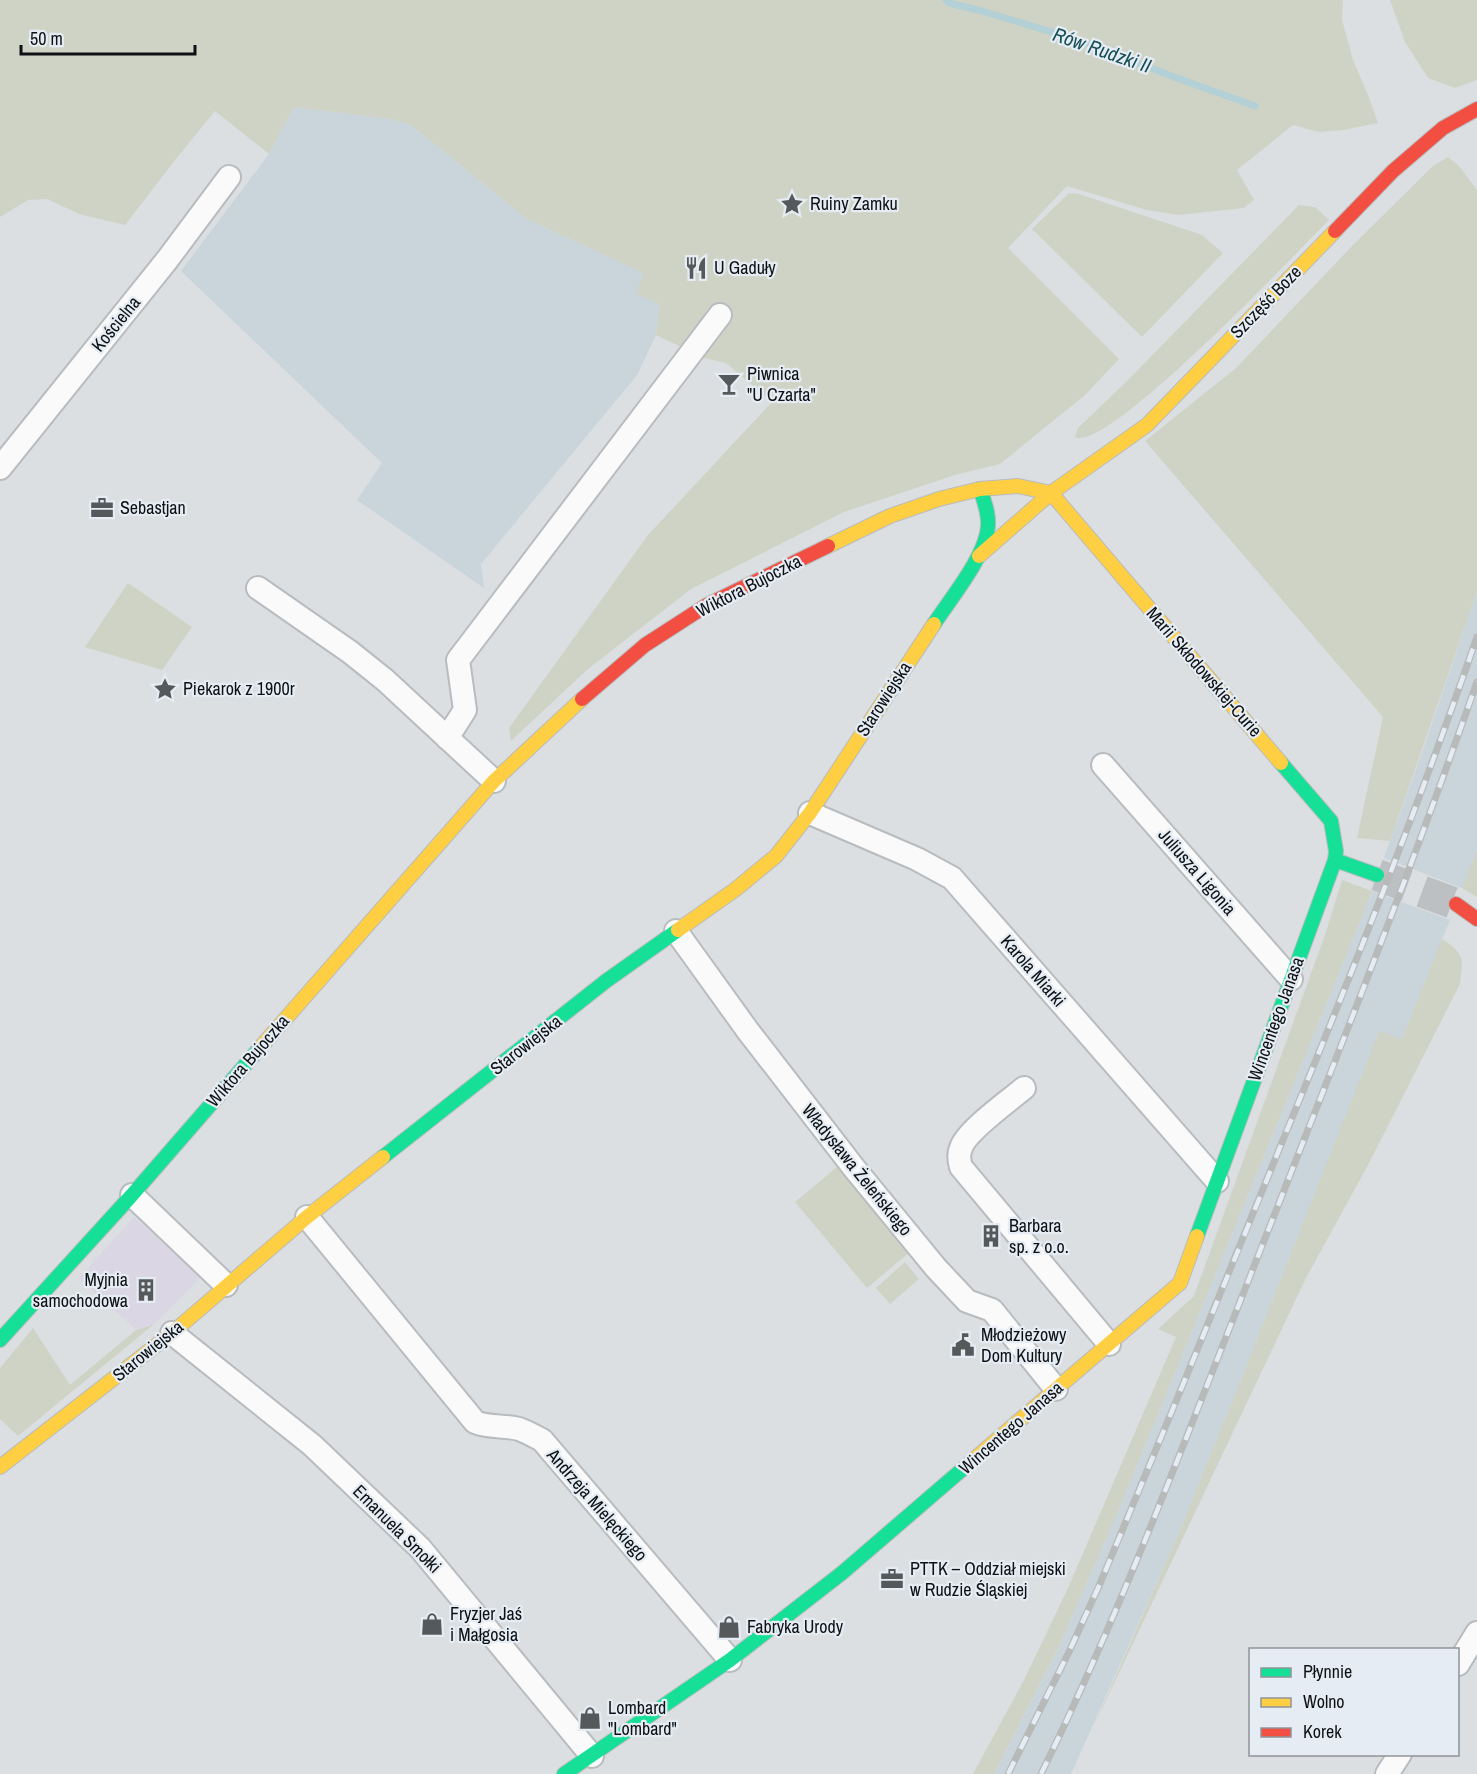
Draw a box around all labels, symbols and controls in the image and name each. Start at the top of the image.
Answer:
scale bar [21,18,195,56]
water label: Rów Rudzki II [1050,20,1155,79]
text: 50 m [30,26,63,51]
place icon: Ruiny Zamku [779,191,805,217]
place label: Ruiny Zamku [810,191,898,216]
restaurant icon: U Gaduły [683,255,709,281]
place label: U Gaduły [714,255,776,280]
street label: Szczęść Boze [1224,260,1307,344]
street label: Kościelna [85,291,146,357]
place label: Piwnica "U Czarta" [747,361,816,407]
bar icon: Piwnica "U Czarta" [716,371,742,397]
office icon: Sebastjan [89,495,115,521]
place label: Sebastjan [120,495,186,520]
street label: Wiktora Bujoczka [692,548,806,623]
street label: Marii Skłodowskiej-Curie [1141,601,1268,742]
street label: Starowiejska [850,656,917,741]
place icon: Piekarok z 1900r [152,676,178,702]
place label: Piekarok z 1900r [183,676,295,701]
street label: Juliusza Ligonia [1153,823,1242,920]
street label: Karola Miarki [995,929,1072,1012]
street label: Wincentego Janasa [1241,953,1310,1084]
street label: Wiktora Bujoczka [201,1009,295,1112]
street label: Starowiejska [485,1009,567,1080]
street label: Władysława Żeleńskiego [796,1098,918,1241]
place label: Barbara sp. z o.o. [1009,1213,1069,1259]
building icon: Barbara sp. z o.o. [978,1223,1004,1249]
place label: Myjnia samochodowa [33,1267,128,1313]
building icon: Myjnia samochodowa [133,1277,159,1303]
street label: Starowiejska [107,1314,188,1387]
place label: Młodzieżowy Dom Kultury [981,1322,1067,1368]
public building icon: Młodzieżowy Dom Kultury [950,1332,976,1358]
street label: Wincentego Janasa [953,1375,1068,1480]
street label: Andrzeja Mielęckiego [541,1442,653,1566]
street label: Emanuela Smołki [348,1479,447,1578]
place label: PTTK – Oddział miejski w Rudzie Śląskiej [910,1556,1066,1602]
office icon: PTTK – Oddział miejski w Rudzie Śląskiej [879,1566,905,1592]
place label: Fryzjer Jaś i Małgosia [450,1601,522,1647]
shop icon: Fryzjer Jaś i Małgosia [419,1611,445,1637]
shop icon: Fabryka Urody [716,1614,742,1640]
place label: Fabryka Urody [747,1614,844,1639]
legend [1249,1648,1459,1756]
text: Płynnie [1303,1659,1352,1684]
text: Wolno [1303,1689,1345,1714]
place label: Lombard "Lombard" [608,1695,677,1741]
shop icon: Lombard "Lombard" [577,1705,603,1731]
text: Korek [1303,1719,1342,1744]

